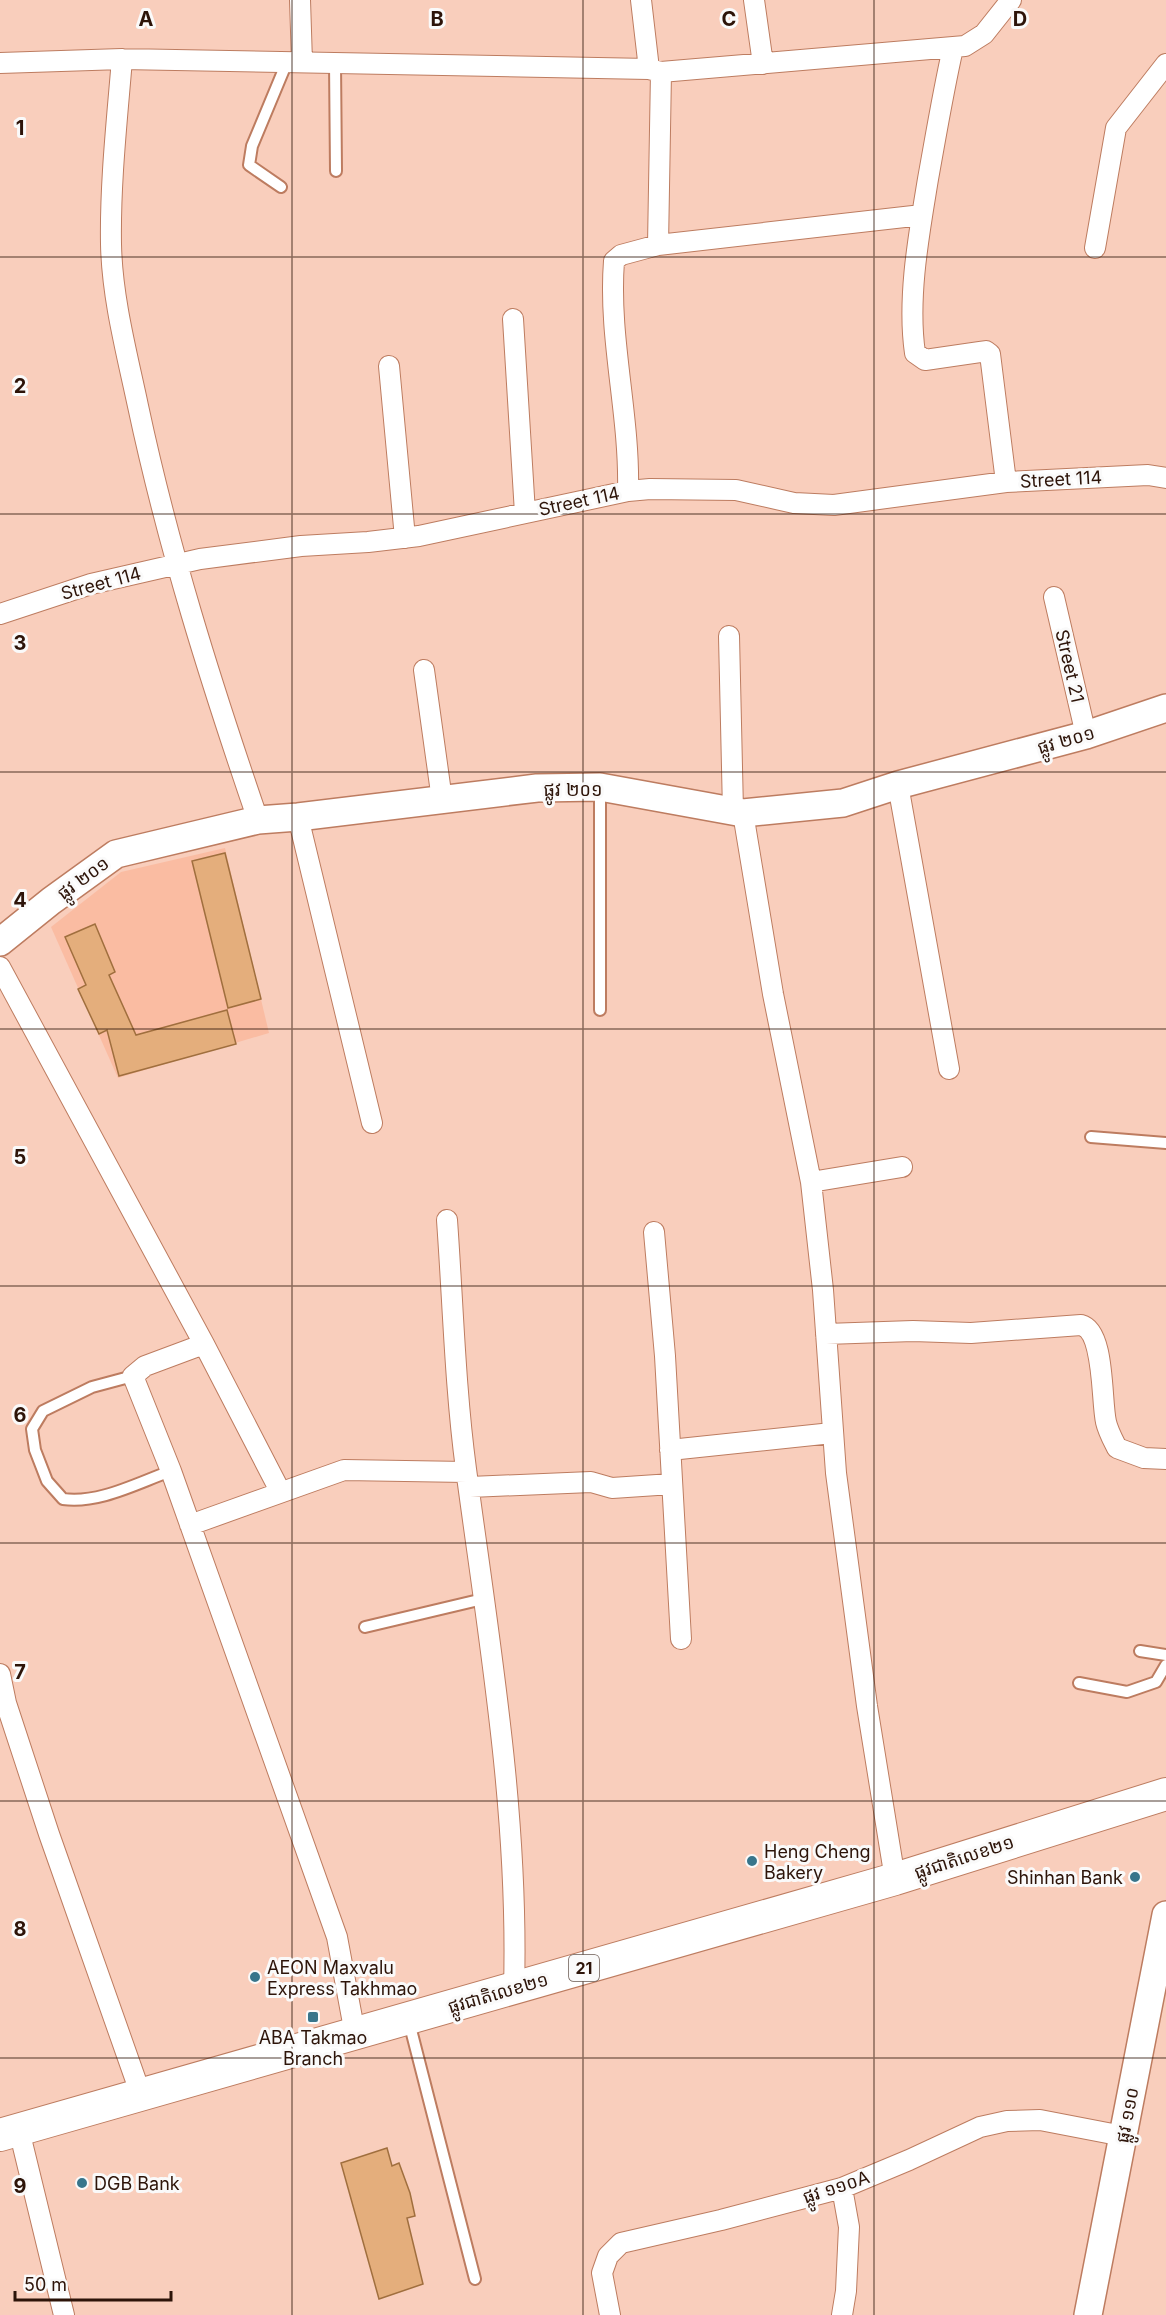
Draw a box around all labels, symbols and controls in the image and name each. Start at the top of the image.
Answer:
text: A [139,7,154,31]
text: B [430,7,444,31]
text: C [722,7,736,31]
text: D [1013,7,1027,31]
text: 1 [16,116,24,140]
text: 2 [14,374,26,398]
street label: Street 114 [1019,466,1103,492]
street label: Street 114 [537,482,621,520]
street label: Street 114 [59,562,143,604]
street label: Street 21 [1051,628,1089,704]
text: 3 [14,631,26,655]
street label: ផ្លូវ ២០១ [1035,722,1099,764]
street label: ផ្លូវ ២០១ [544,779,602,806]
street label: ផ្លូវ ២០១ [53,852,117,909]
text: 4 [13,888,27,912]
text: 5 [14,1145,26,1169]
text: 6 [14,1403,27,1427]
text: 7 [14,1660,26,1684]
street label: ផ្លូវជាតិលេខ២១ [911,1831,1018,1889]
place label: Heng Cheng Bakery [764,1841,871,1883]
marker: Heng Cheng Bakery [745,1854,759,1868]
place label: Shinhan Bank [1007,1867,1123,1888]
marker: Shinhan Bank [1128,1870,1142,1884]
text: 8 [13,1917,27,1941]
road number: 21 [569,1955,599,1981]
place label: AEON Maxvalu Express Takhmao [267,1957,417,1999]
street label: ផ្លូវជាតិលេខ២១ [445,1969,552,2023]
marker: AEON Maxvalu Express Takhmao [248,1970,262,1984]
marker: ABA Takmao Branch [306,2010,320,2024]
place label: ABA Takmao Branch [259,2027,367,2069]
street label: ផ្លូវ ១១០ [1111,2085,1149,2146]
street label: ផ្លូវ ១១០A [800,2166,874,2214]
place label: DGB Bank [94,2173,180,2194]
text: 9 [14,2174,27,2198]
marker: DGB Bank [75,2176,89,2190]
scale bar [15,2264,171,2302]
text: 50 m [24,2274,67,2295]

